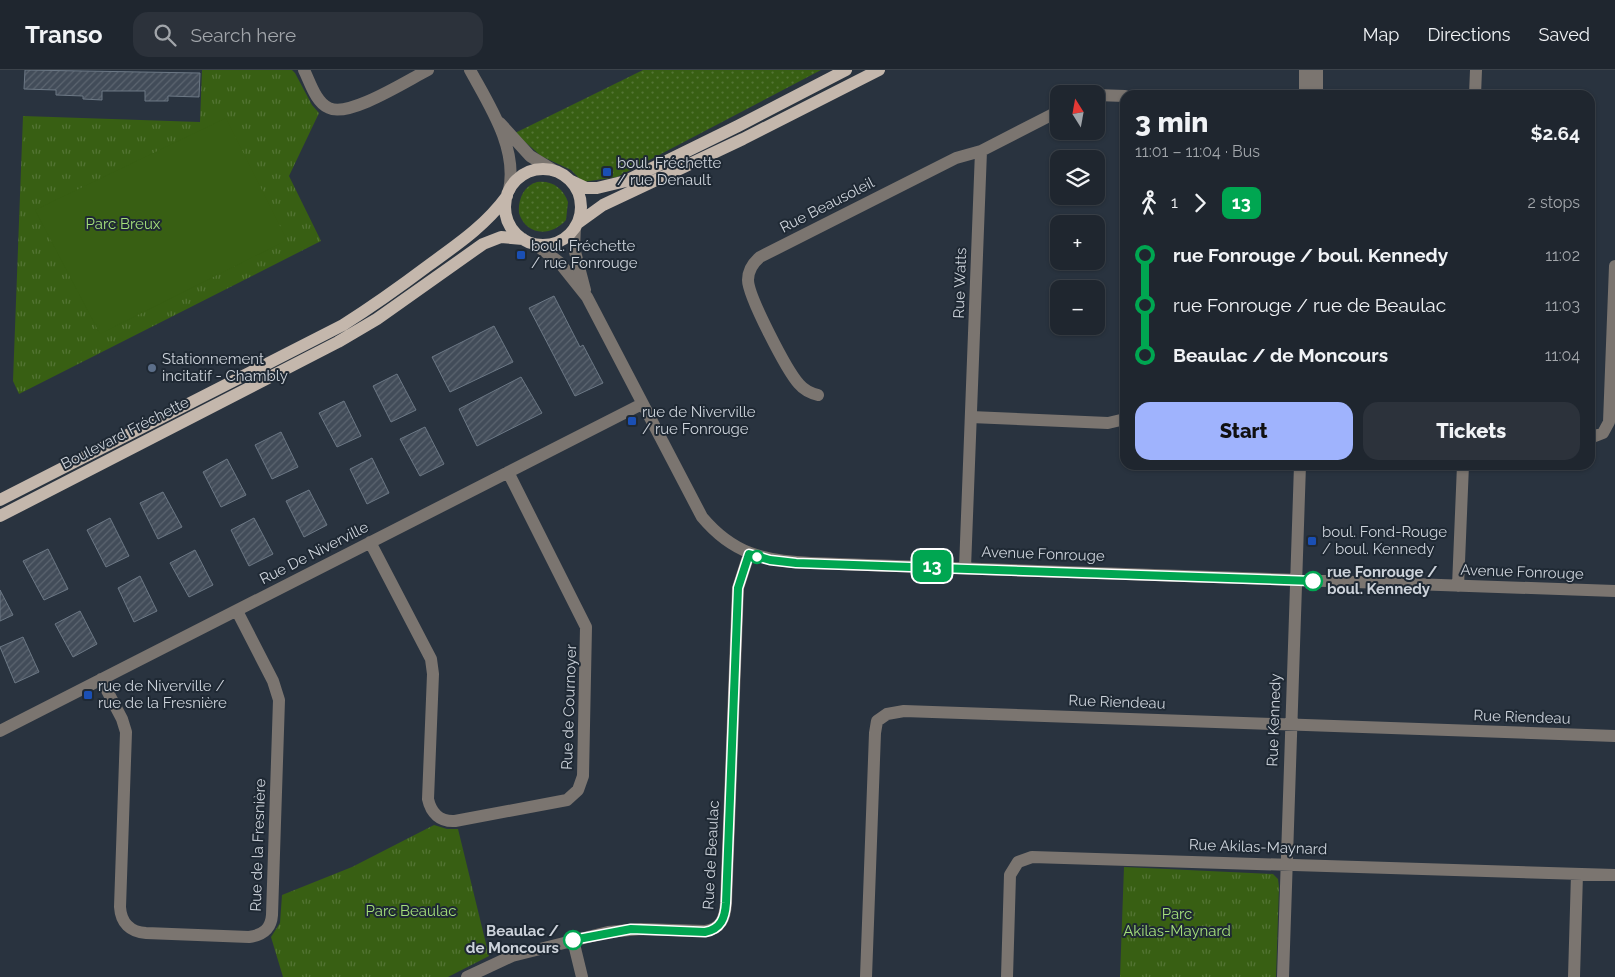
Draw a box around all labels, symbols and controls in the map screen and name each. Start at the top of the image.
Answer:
search box [133,12,483,57]
text: Transo [25,20,103,49]
icon: search [151,21,179,49]
text: Search here [191,24,296,46]
text: Map [1363,24,1399,45]
text: Directions [1427,24,1511,45]
text: Saved [1539,24,1590,45]
north arrow [1050,85,1105,140]
map controls [1050,85,1105,335]
text: 3 min [1135,106,1208,139]
text: $2.64 [1531,122,1580,144]
text: 11:01 – 11:04 · Bus [1135,142,1260,161]
button: layers [1050,150,1105,205]
place label: boul. Fréchette / rue Denault [617,154,722,189]
marker: boul. Fréchette / rue Denault [601,166,613,178]
street label: Rue Beausoleil [777,173,878,237]
icon: walk [1135,189,1163,217]
icon: forward [1186,189,1214,217]
text: 13 [1232,192,1251,213]
text: 1 [1171,193,1178,212]
text: 2 stops [1528,193,1580,212]
park label: Parc Breux [86,215,161,233]
button: + [1050,215,1105,270]
place label: boul. Fréchette / rue Fonrouge [531,237,638,272]
text: rue Fonrouge / boul. Kennedy [1173,244,1448,266]
text: 11:02 [1545,246,1580,265]
street label: Rue Watts [950,247,970,319]
marker: boul. Fréchette / rue Fonrouge [515,249,527,261]
button: − [1050,280,1105,335]
text: rue Fonrouge / rue de Beaulac [1173,294,1446,316]
text: 11:03 [1545,296,1580,315]
text: Beaulac / de Moncours [1173,344,1388,366]
text: 11:04 [1545,346,1580,365]
place label: Stationnement incitatif - Chambly [162,350,288,385]
marker: Stationnement incitatif - Chambly [146,362,158,374]
street label: Boulevard Fréchette [58,393,192,473]
button: Start [1135,402,1353,460]
button: Tickets [1363,402,1580,460]
place label: rue de Niverville / rue Fonrouge [642,403,756,438]
marker: rue de Niverville / rue Fonrouge [626,415,638,427]
street label: Rue De Niverville [257,518,371,588]
place label: boul. Fond-Rouge / boul. Kennedy [1322,523,1447,558]
marker: boul. Fond-Rouge / boul. Kennedy [1306,535,1318,547]
street label: Avenue Fonrouge [981,543,1105,565]
unlabelled marker [750,550,764,564]
line badge: 13 [910,550,954,582]
text: 13 [923,555,941,576]
street label: Avenue Fonrouge [1460,561,1584,583]
place label: rue Fonrouge / boul. Kennedy [1327,563,1438,598]
marker: rue Fonrouge / boul. Kennedy [1303,571,1323,591]
street label: Rue de Cournoyer [558,643,580,770]
street label: Rue Kennedy [1263,673,1285,767]
place label: rue de Niverville / rue de la Fresnière [98,677,227,712]
marker: rue de Niverville / rue de la Fresnière [82,689,94,701]
street label: Rue Riendeau [1068,691,1166,713]
street label: Rue Riendeau [1473,706,1571,728]
street label: Rue de la Fresnière [247,778,269,912]
street label: Rue de Beaulac [699,800,723,910]
street label: Rue Akilas-Maynard [1189,836,1327,858]
park label: Parc Beaulac [366,902,456,920]
park label: Parc Akilas-Maynard [1123,905,1231,940]
place label: Beaulac / de Moncours [466,922,560,957]
marker: Beaulac / de Moncours [563,930,583,950]

